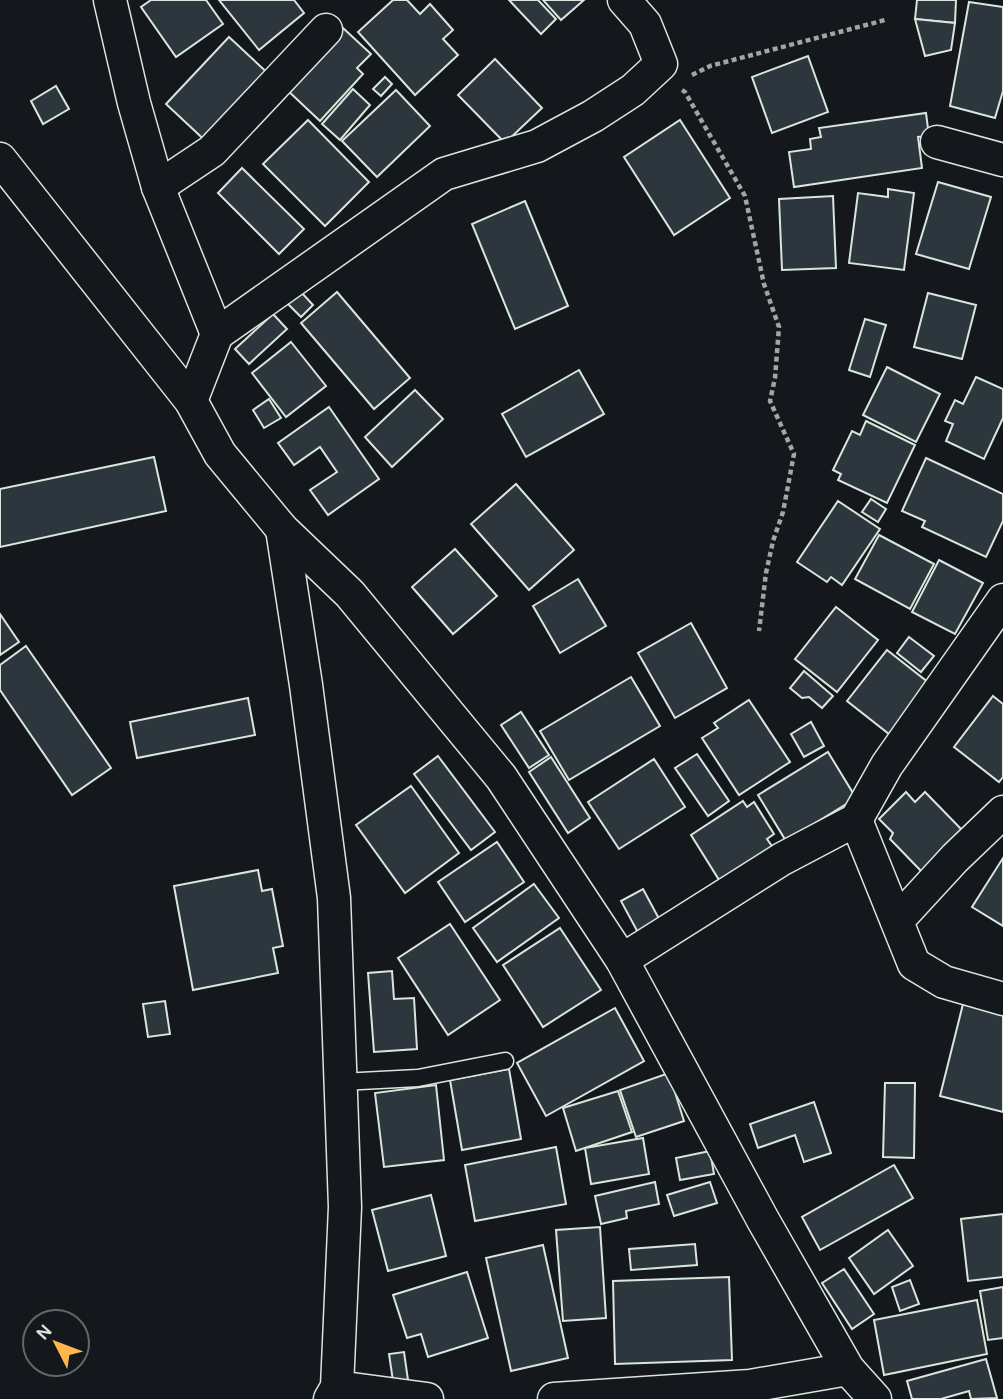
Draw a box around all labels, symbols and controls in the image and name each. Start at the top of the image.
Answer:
north arrow [21,1308,91,1378]
text: N [31,1320,57,1345]

